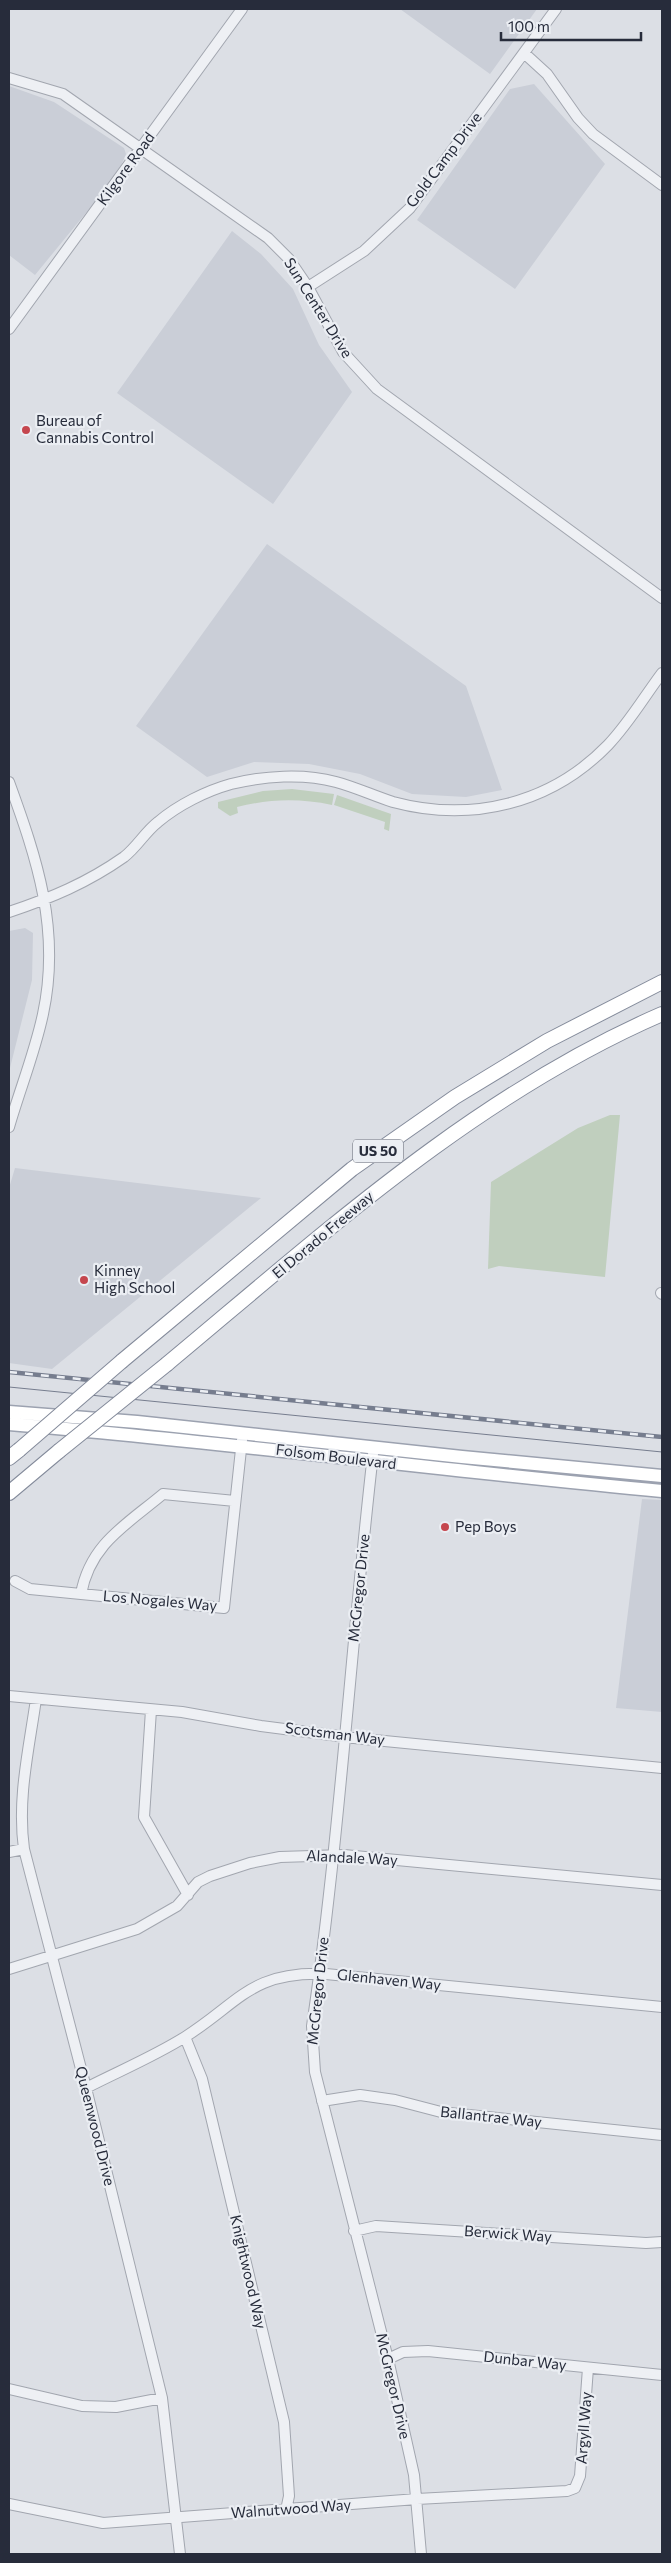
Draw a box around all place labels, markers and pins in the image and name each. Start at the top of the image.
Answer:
place label: Bureau of Cannabis Control [36,411,154,446]
marker: Bureau of Cannabis Control [20,424,32,436]
place label: Kinney High School [94,1261,175,1296]
marker: Kinney High School [78,1274,90,1286]
place label: Pep Boys [455,1517,517,1535]
marker: Pep Boys [439,1521,451,1533]

